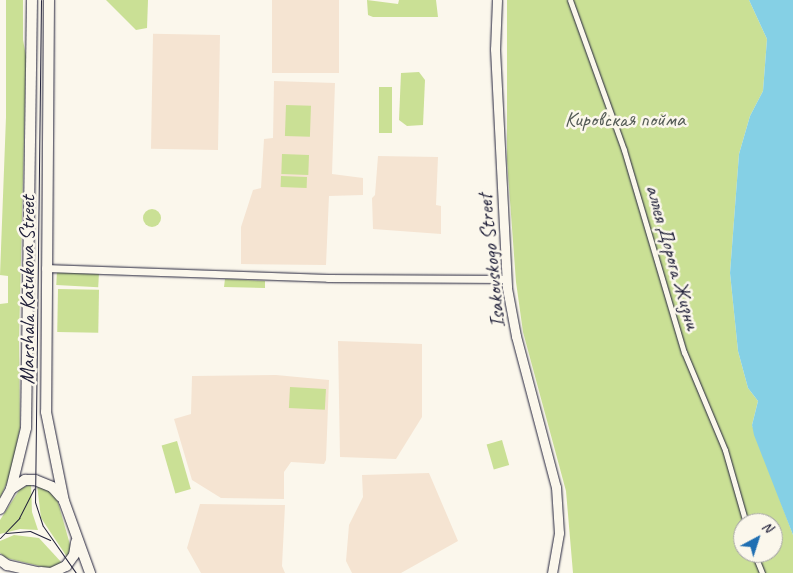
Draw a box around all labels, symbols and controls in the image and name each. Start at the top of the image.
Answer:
park label: Кировская пойма [565,106,685,132]
street label: аллея Дорога Жизни [640,182,706,332]
street label: Isakovskogo Street [471,193,511,329]
street label: Marshala Katukova Street [14,195,40,385]
north arrow [733,513,783,563]
text: N [759,518,776,536]

